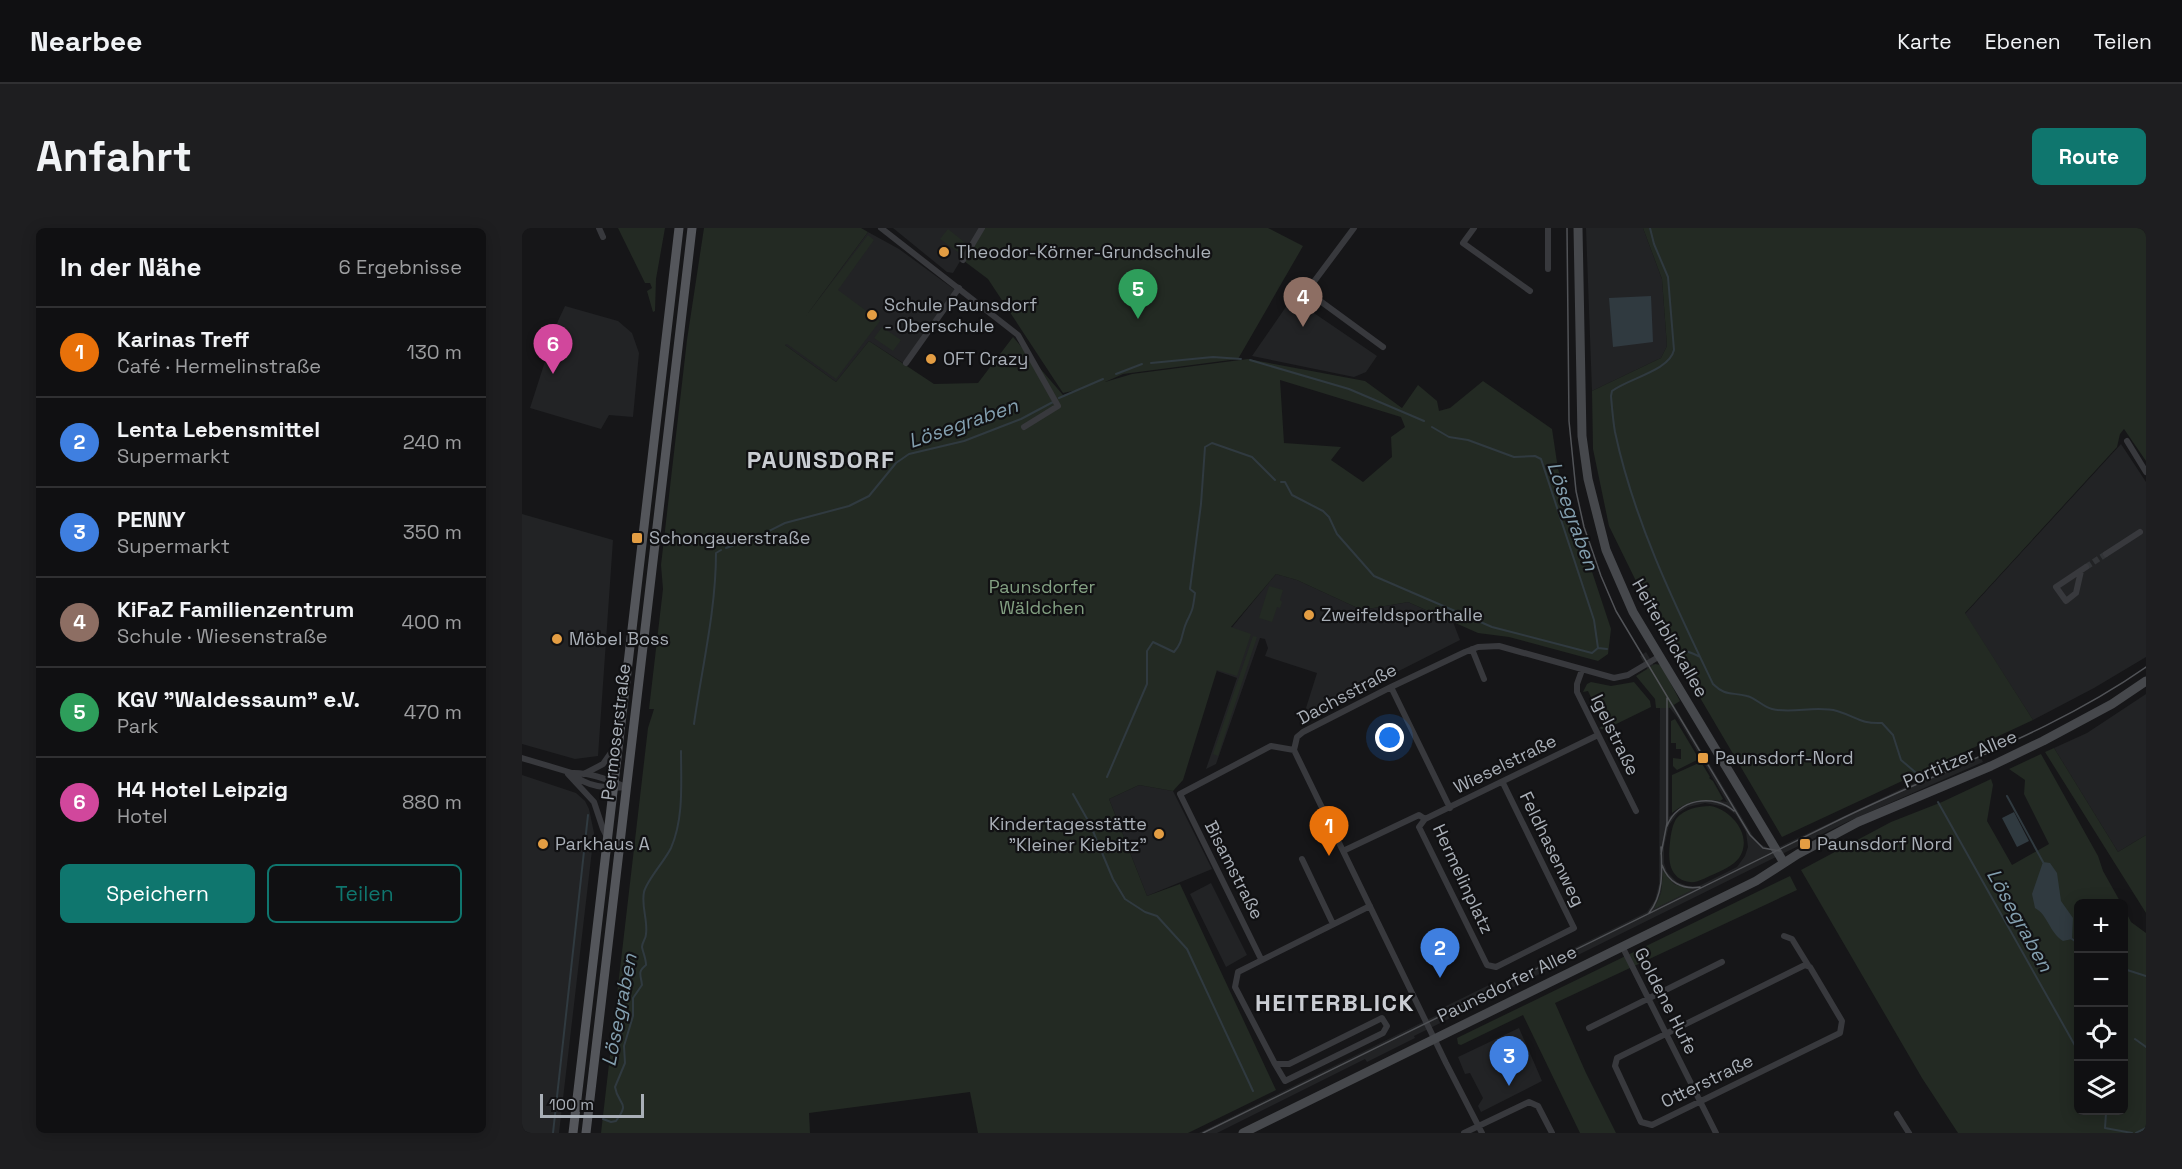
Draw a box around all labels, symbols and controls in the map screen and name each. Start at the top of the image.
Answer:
text: Nearbee [30,23,142,59]
text: Karte [1897,28,1952,55]
text: Ebenen [1985,28,2061,55]
text: Teilen [2094,28,2152,55]
button: Route [2032,128,2146,185]
text: Anfahrt [36,130,192,183]
place label: Theodor-Körner-Grundschule [956,240,1211,263]
marker: Theodor-Körner-Grundschule [937,245,951,259]
text: In der Nähe [60,250,201,284]
text: 6 Ergebnisse [339,254,462,280]
pin: 5 [1118,270,1158,319]
pin: 4 [1284,278,1322,327]
place label: Schule Paunsdorf - Oberschule [884,293,1037,337]
marker: Schule Paunsdorf - Oberschule [865,308,879,322]
pin: 6 [534,324,573,374]
text: Karinas Treff [117,325,250,353]
text: 1 [75,339,84,365]
text: 130 m [406,339,462,365]
place label: OFT Crazy [943,347,1028,370]
marker: OFT Crazy [924,352,938,366]
text: Café · Hermelinstraße [117,353,321,379]
water label: Lösegraben [905,392,1022,454]
text: Lenta Lebensmittel [117,415,320,443]
text: 2 [74,429,85,455]
text: 240 m [403,429,462,455]
text: Supermarkt [117,443,230,469]
district label: PAUNSDORF [747,444,895,475]
water label: Lösegraben [1541,458,1605,575]
text: PENNY [117,505,186,533]
text: 3 [73,519,86,545]
text: 350 m [403,519,462,545]
place label: Schongauerstraße [649,526,810,549]
marker: Schongauerstraße [630,531,644,545]
text: Supermarkt [117,533,230,559]
street label: Heiterblickallee [1627,574,1714,701]
park label: Paunsdorfer Wäldchen [989,575,1096,619]
text: KiFaZ Familienzentrum [117,595,354,623]
place label: Zweifeldsporthalle [1321,603,1483,626]
marker: Zweifeldsporthalle [1302,608,1316,622]
text: 4 [73,609,86,635]
text: 400 m [402,609,462,635]
text: Schule · Wiesenstraße [117,623,328,649]
place label: Möbel Boss [569,627,669,650]
marker: Möbel Boss [550,632,564,646]
street label: Dachsstraße [1293,658,1401,729]
street label: Permoserstraße [596,662,635,802]
text: KGV "Waldessaum" e.V. [117,685,360,713]
street label: Igelstraße [1586,690,1645,779]
text: 5 [74,699,86,725]
text: 470 m [404,699,462,725]
text: Park [117,713,159,739]
your location [1375,723,1404,752]
street label: Portitzer Allee [1899,724,2020,793]
street label: Wieselstraße [1450,729,1560,798]
place label: Paunsdorf-Nord [1715,746,1854,769]
marker: Paunsdorf-Nord [1696,751,1710,765]
text: H4 Hotel Leipzig [117,775,288,803]
street label: Feldhasenweg [1515,788,1590,910]
text: 6 [73,789,86,815]
text: 880 m [402,789,462,815]
text: Hotel [117,803,168,829]
pin: 1 [1310,806,1348,856]
place label: Kindertagesstätte "Kleiner Kiebitz" [989,812,1147,856]
street label: Bisamstraße [1200,816,1269,923]
street label: Hermelinplatz [1428,820,1499,937]
marker: Kindertagesstätte "Kleiner Kiebitz" [1152,827,1166,841]
place label: Parkhaus A [555,832,650,855]
place label: Paunsdorf Nord [1817,832,1953,855]
marker: Parkhaus A [536,837,550,851]
marker: Paunsdorf Nord [1798,837,1812,851]
button: Speichern [60,864,255,923]
button: Teilen [267,864,462,923]
water label: Lösegraben [1981,864,2059,977]
map controls [2074,899,2128,1115]
button: + [2074,899,2128,953]
pin: 2 [1420,928,1460,978]
street label: Paunsdorfer Allee [1433,940,1580,1027]
street label: Goldene Hufe [1630,943,1703,1058]
water label: Lösegraben [595,951,643,1068]
button: − [2074,953,2128,1007]
district label: HEITERBLICK [1255,987,1415,1018]
button: locate [2074,1007,2128,1061]
pin: 3 [1490,1036,1528,1086]
street label: Otterstraße [1657,1048,1757,1113]
button: layers [2074,1061,2128,1115]
scale bar [540,1091,644,1118]
text: 100 m [549,1094,594,1115]

